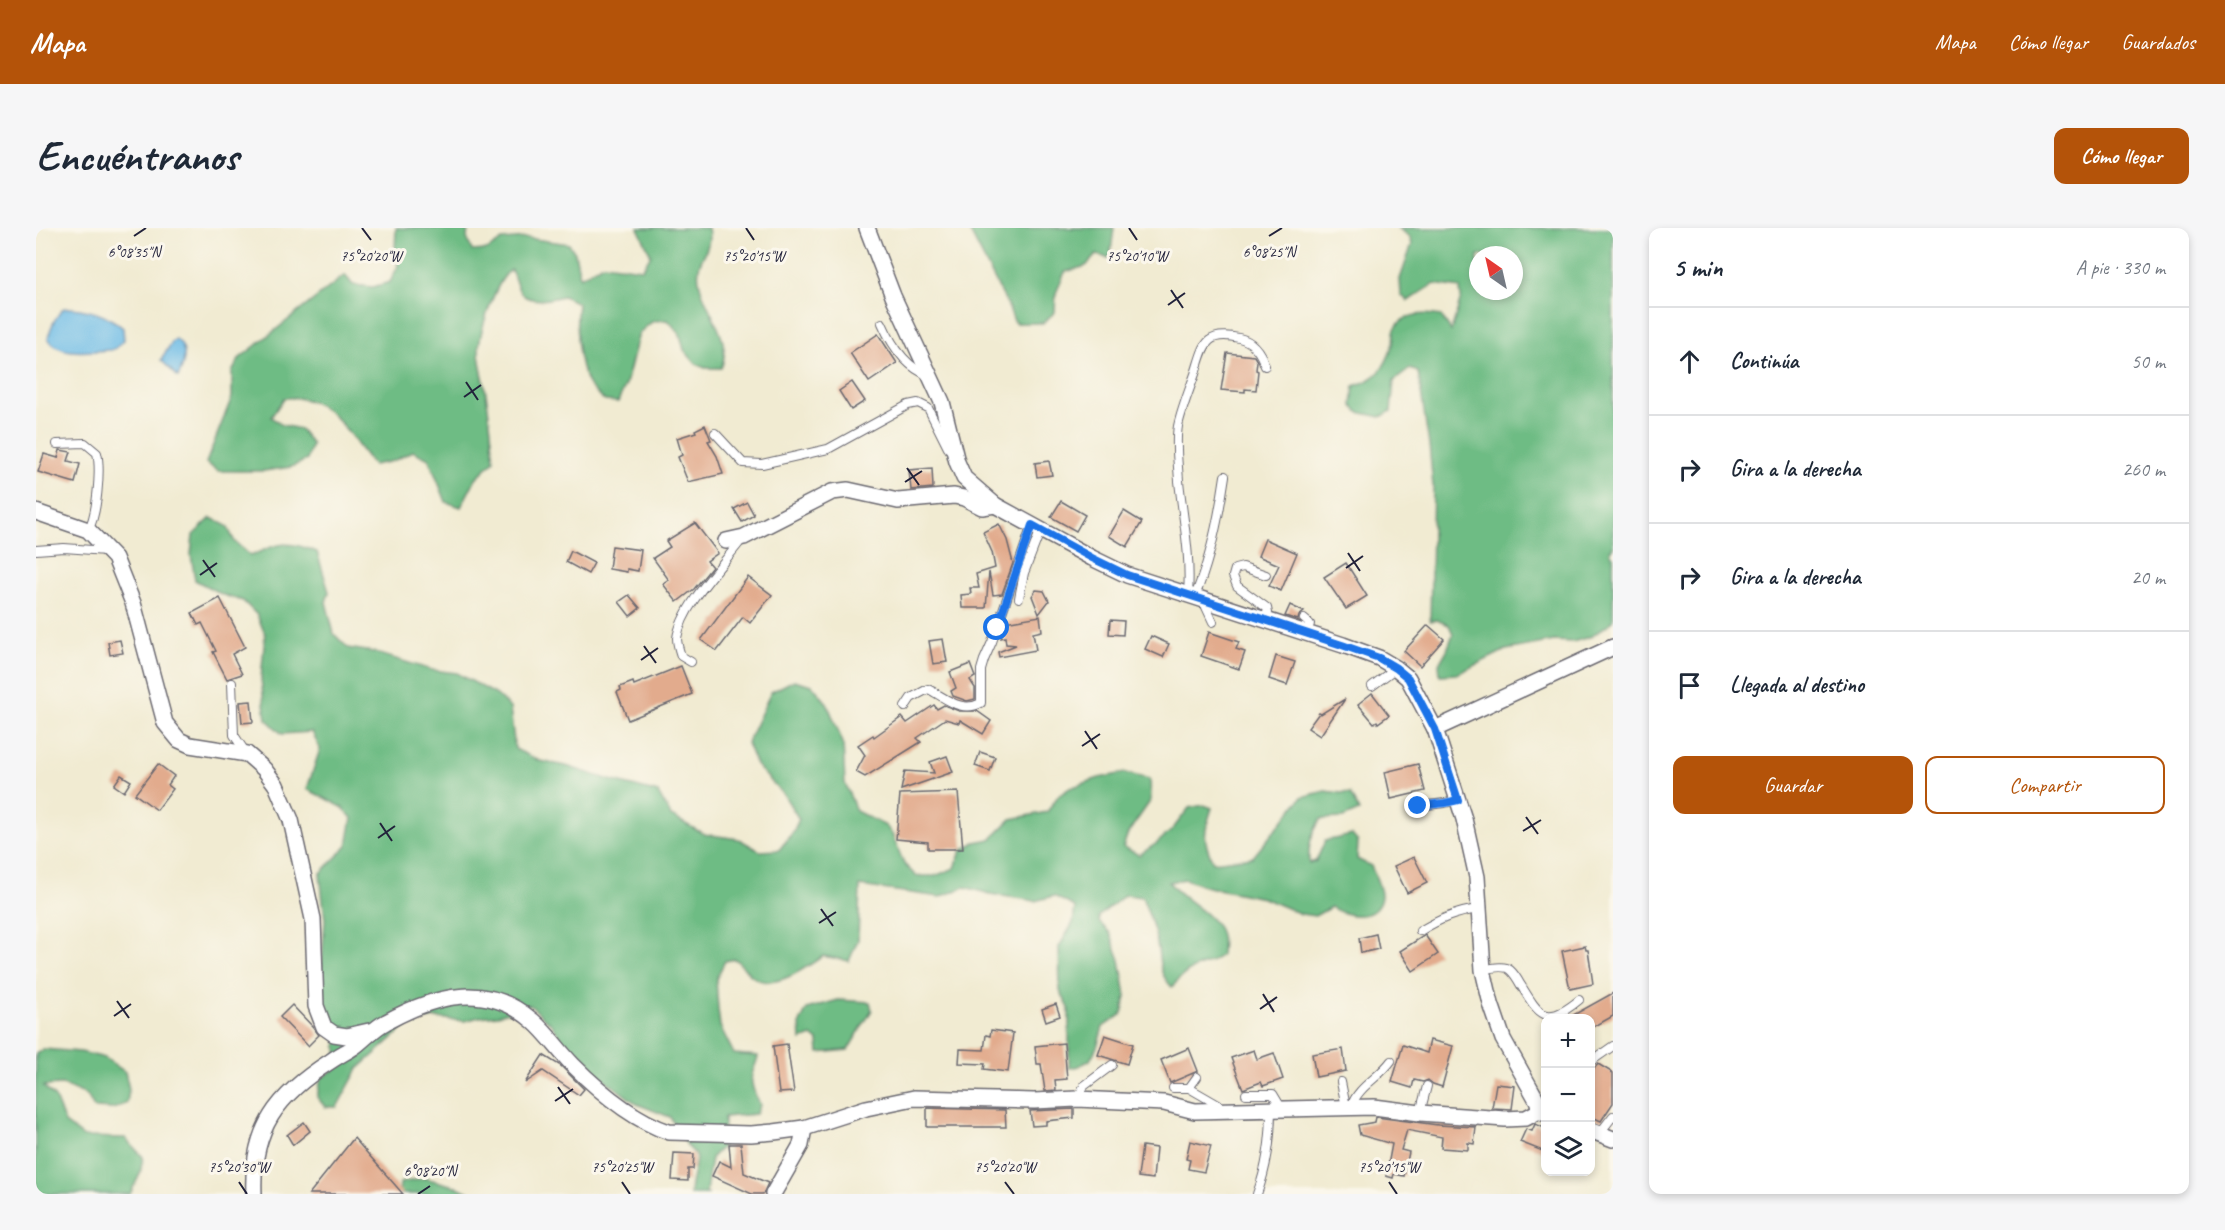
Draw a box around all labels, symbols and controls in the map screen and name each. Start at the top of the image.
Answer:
text: Mapa [30,25,85,60]
text: Mapa [1935,29,1976,55]
text: Cómo llegar [2009,29,2088,55]
text: Guardados [2121,29,2195,55]
button: Cómo llegar [2054,128,2189,184]
text: Encuéntranos [36,130,238,183]
text: 6°08'35"N [108,243,163,262]
text: 6°08'25"N [1243,243,1298,262]
north arrow [1469,246,1523,300]
text: 75°20'20"W [341,247,405,266]
text: 75°20'15"W [724,247,788,266]
text: 75°20'10"W [1107,247,1171,266]
text: 5 min [1673,251,1722,284]
text: A pie · 330 m [2076,255,2165,280]
icon: ahead [1673,345,1706,378]
text: Continúa [1730,347,1798,375]
text: 50 m [2131,349,2165,374]
icon: right [1673,453,1706,486]
text: Gira a la derecha [1730,455,1861,483]
text: 260 m [2122,457,2165,482]
icon: right [1673,561,1706,594]
text: Gira a la derecha [1730,563,1861,591]
text: 20 m [2131,565,2165,590]
route start [983,614,1009,640]
icon: arrive [1673,669,1706,702]
text: Llegada al destino [1730,671,1864,699]
button: Guardar [1673,756,1913,814]
button: Compartir [1925,756,2165,814]
route end [1404,792,1430,818]
map controls [1541,1014,1595,1176]
button: + [1541,1014,1595,1068]
button: − [1541,1068,1595,1122]
button: layers [1541,1122,1595,1176]
text: 75°20'30"W [209,1158,273,1177]
text: 75°20'25"W [592,1158,656,1177]
text: 75°20'20"W [975,1158,1039,1177]
text: 75°20'15"W [1359,1158,1423,1177]
text: 6°08'20"N [404,1162,459,1181]

